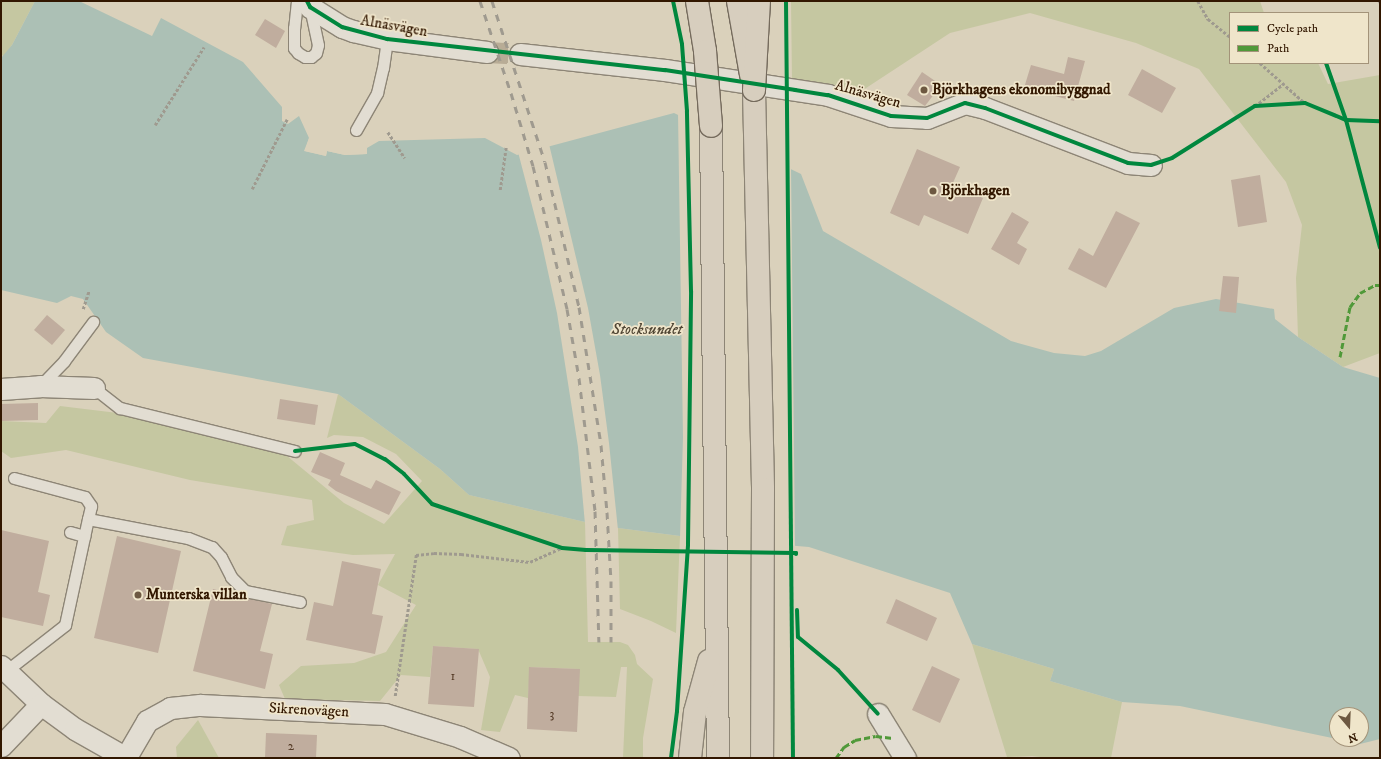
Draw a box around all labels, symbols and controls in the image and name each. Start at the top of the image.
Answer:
street label: Alnäsvägen [359,11,429,41]
legend [1229,12,1369,64]
text: Cycle path [1267,21,1318,36]
text: Path [1267,41,1289,56]
street label: Alnäsvägen [833,76,903,112]
place label: Björkhagens ekonomibyggnad [932,81,1111,99]
marker: Björkhagens ekonomibyggnad [919,85,929,95]
place label: Björkhagen [941,182,1010,200]
marker: Björkhagen [928,186,938,196]
water label: Stocksundet [612,319,682,339]
place label: Munterska villan [146,586,247,604]
marker: Munterska villan [133,590,143,600]
house number: 1 [451,668,455,684]
street label: Sikrenovägen [268,699,350,721]
house number: 3 [550,706,554,722]
north arrow [1329,707,1369,747]
text: N [1346,729,1359,745]
house number: 2 [288,738,294,754]

